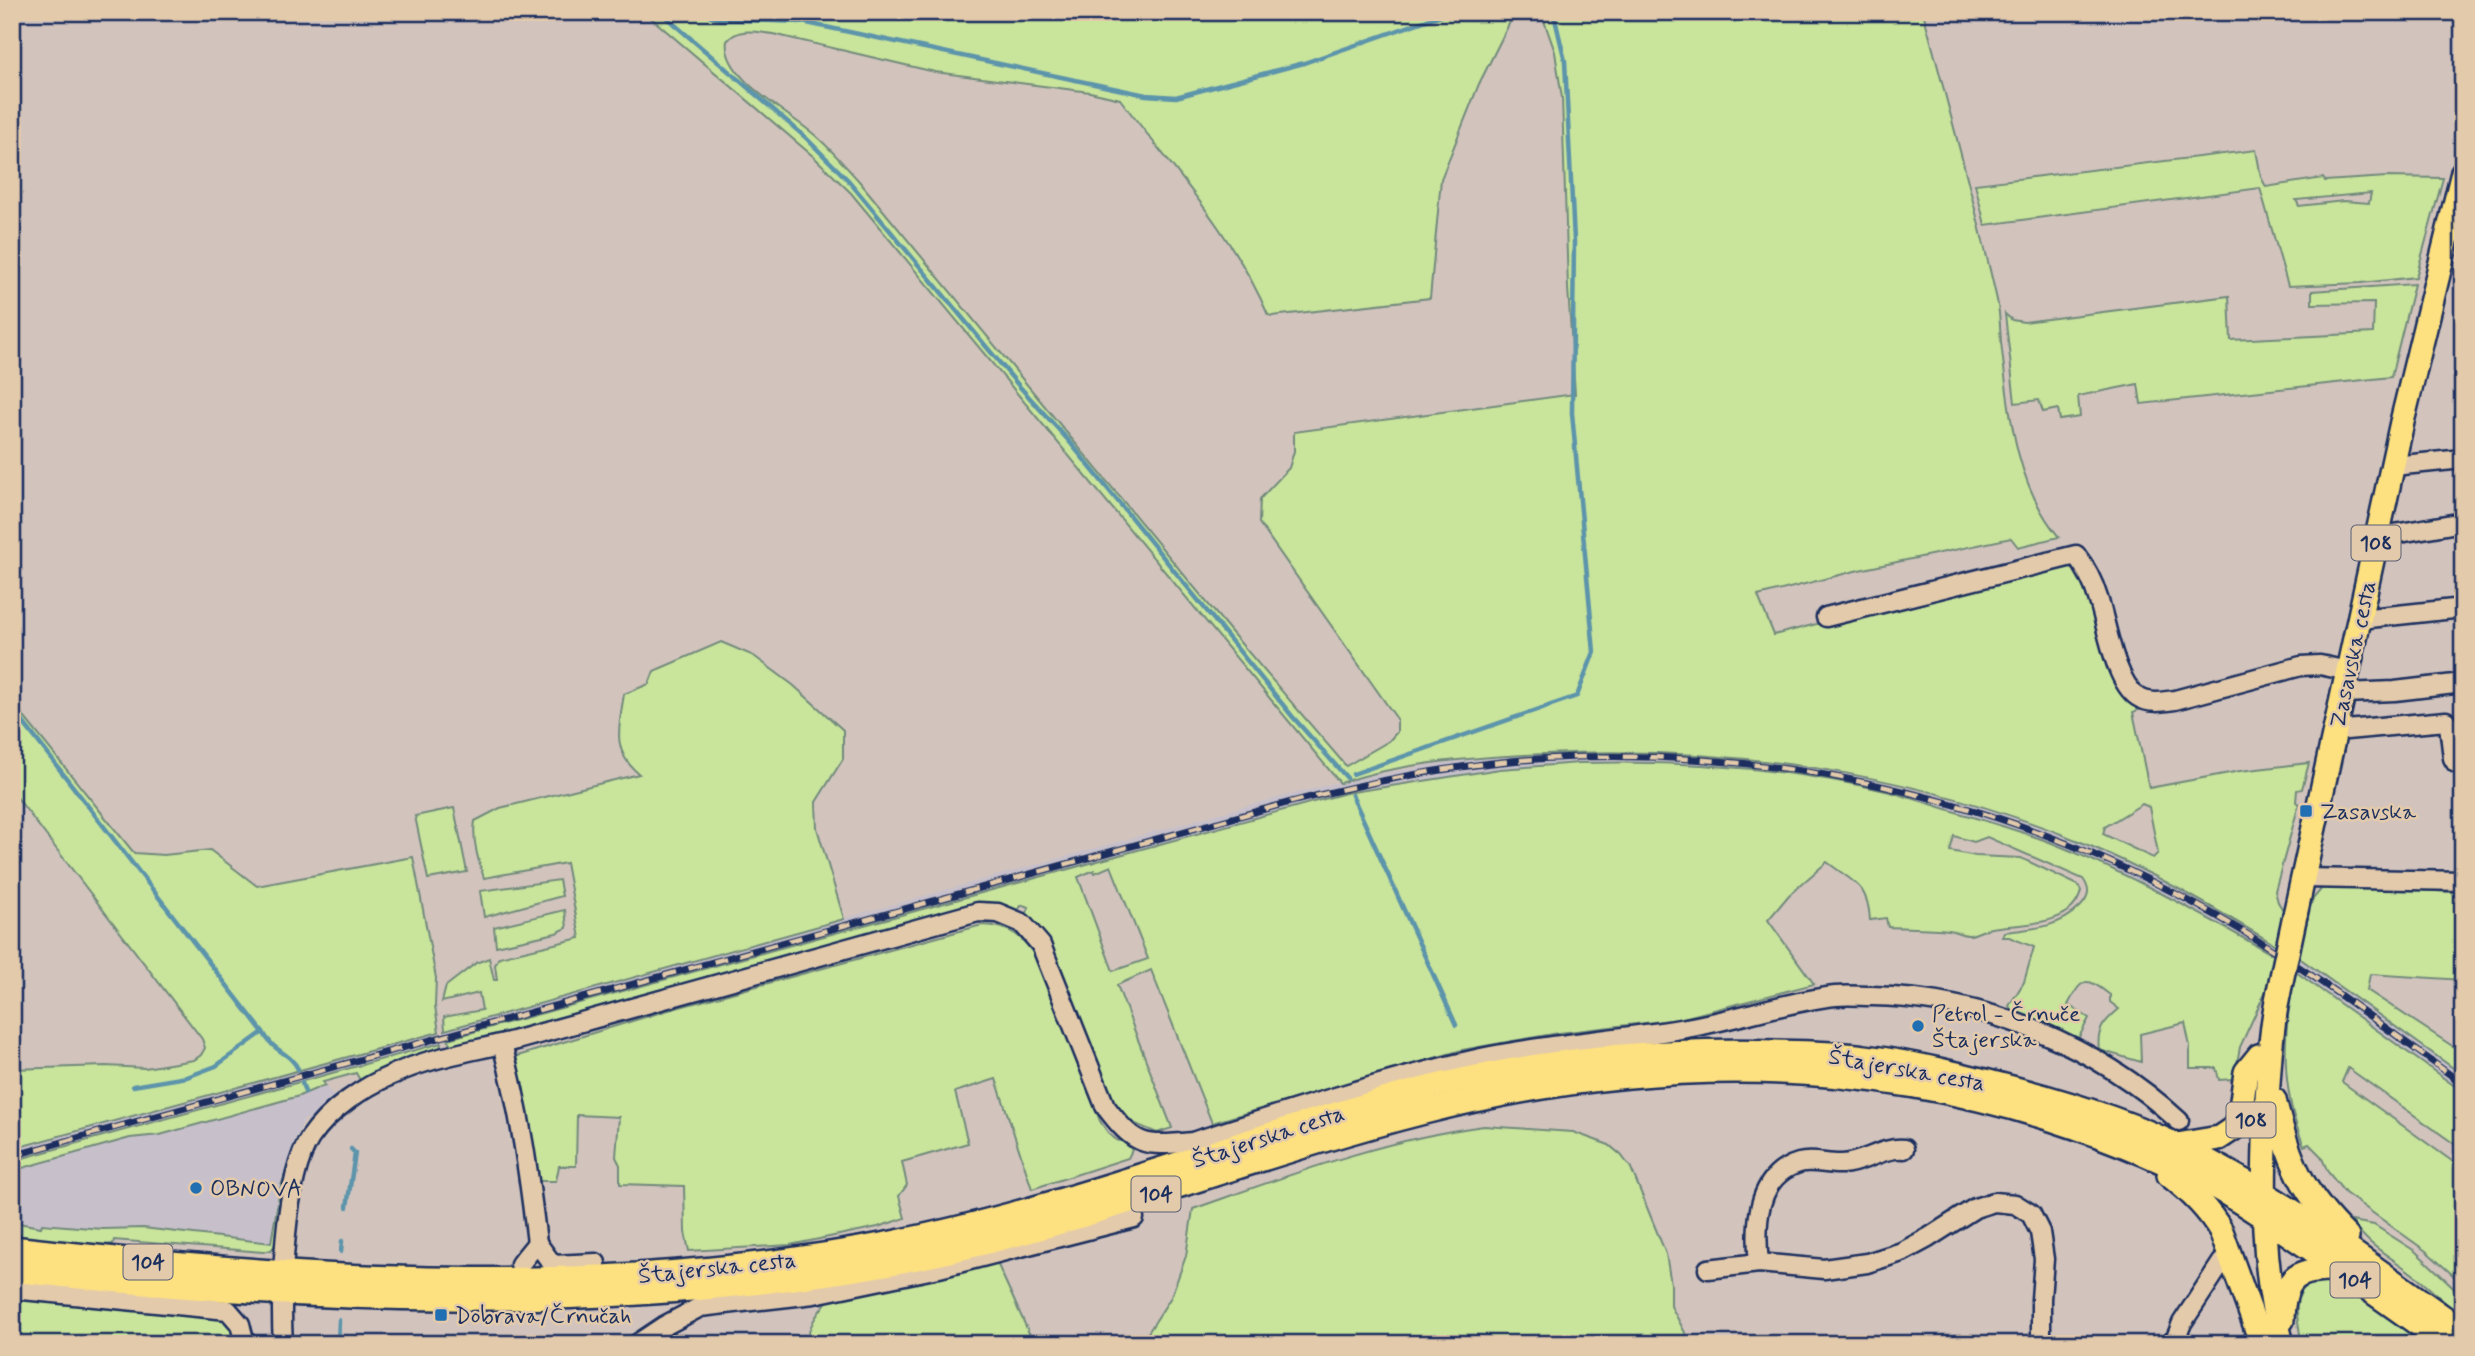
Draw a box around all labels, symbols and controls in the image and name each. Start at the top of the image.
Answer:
road number: 108 [2352,526,2400,560]
street label: Zasavska cesta [2324,578,2384,731]
place label: Zasavska [2320,798,2416,828]
marker: Zasavska [2298,803,2314,819]
place label: Petrol - Črnuče Štajerska [1932,1000,2080,1056]
marker: Petrol - Črnuče Štajerska [1910,1018,1926,1034]
street label: Štajerska cesta [1826,1042,1987,1100]
street label: Štajerska cesta [1189,1099,1349,1177]
road number: 108 [2226,1102,2276,1138]
place label: OBNOVA [210,1175,302,1205]
road number: 104 [1132,1176,1180,1212]
marker: OBNOVA [188,1180,204,1196]
road number: 104 [124,1244,172,1280]
street label: Štajerska cesta [637,1246,798,1292]
road number: 104 [2330,1262,2380,1298]
place label: Dobrava/Črnučah [455,1302,632,1332]
marker: Dobrava/Črnučah [433,1307,449,1323]

